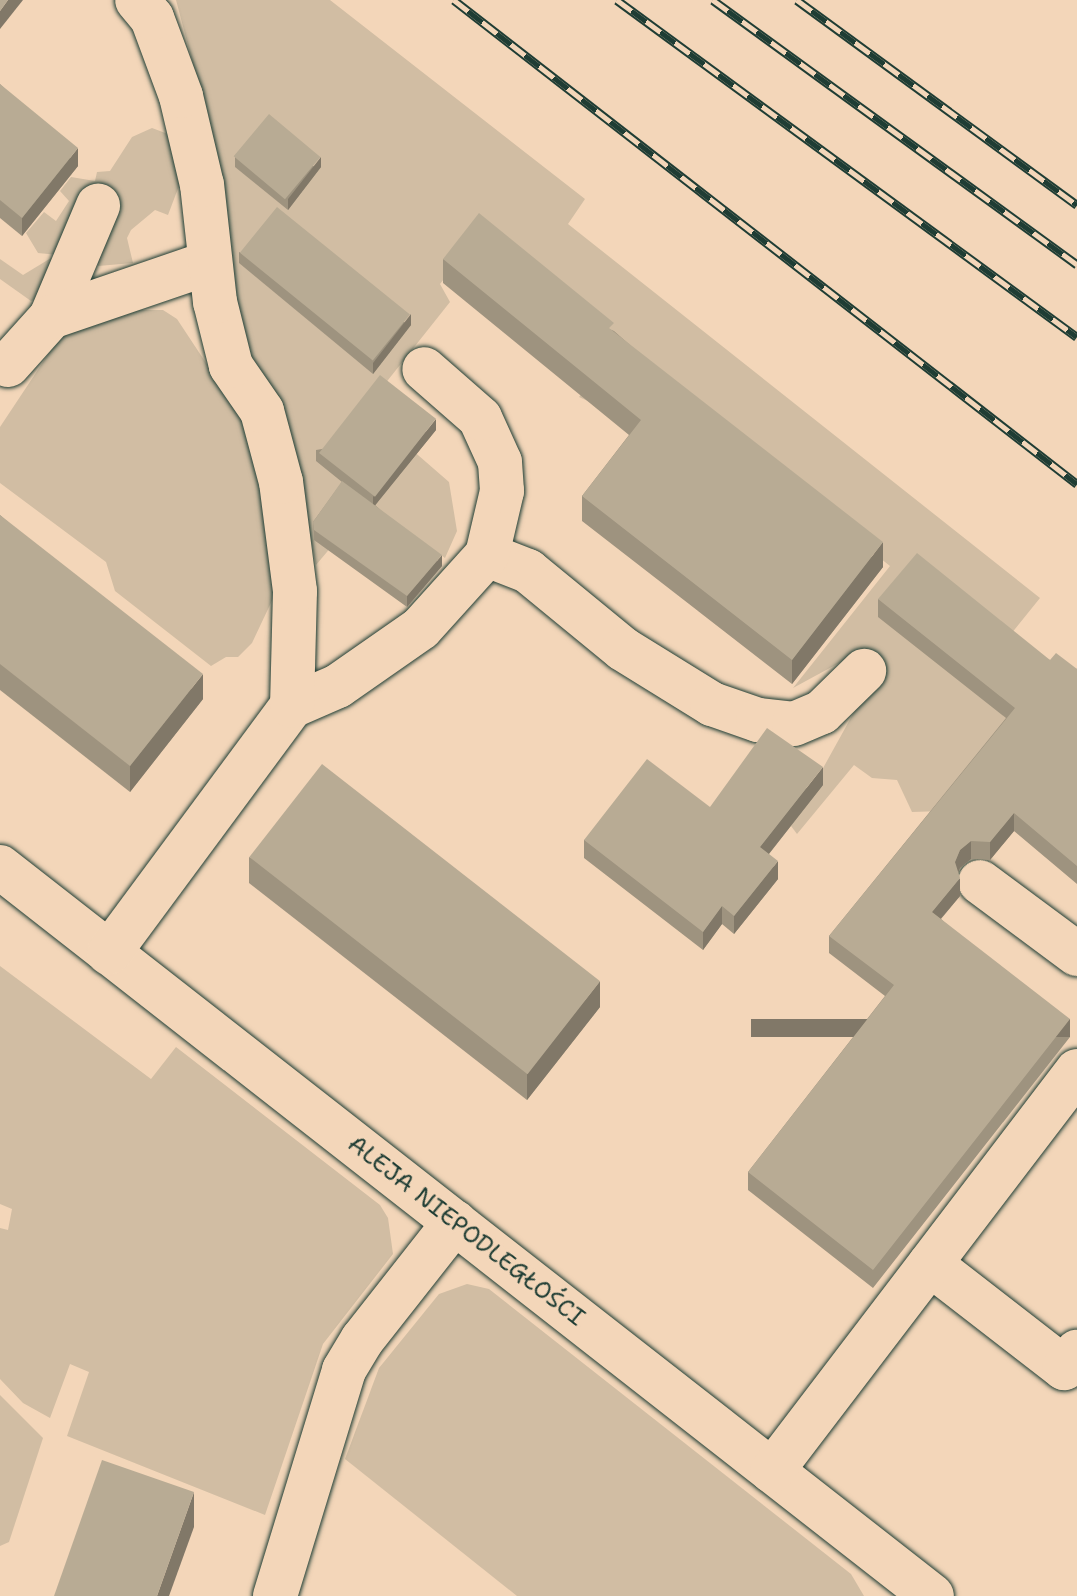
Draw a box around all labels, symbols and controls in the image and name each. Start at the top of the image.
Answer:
street label: ALEJA NIEPODLEGŁOŚCI [342,1130,590,1332]

